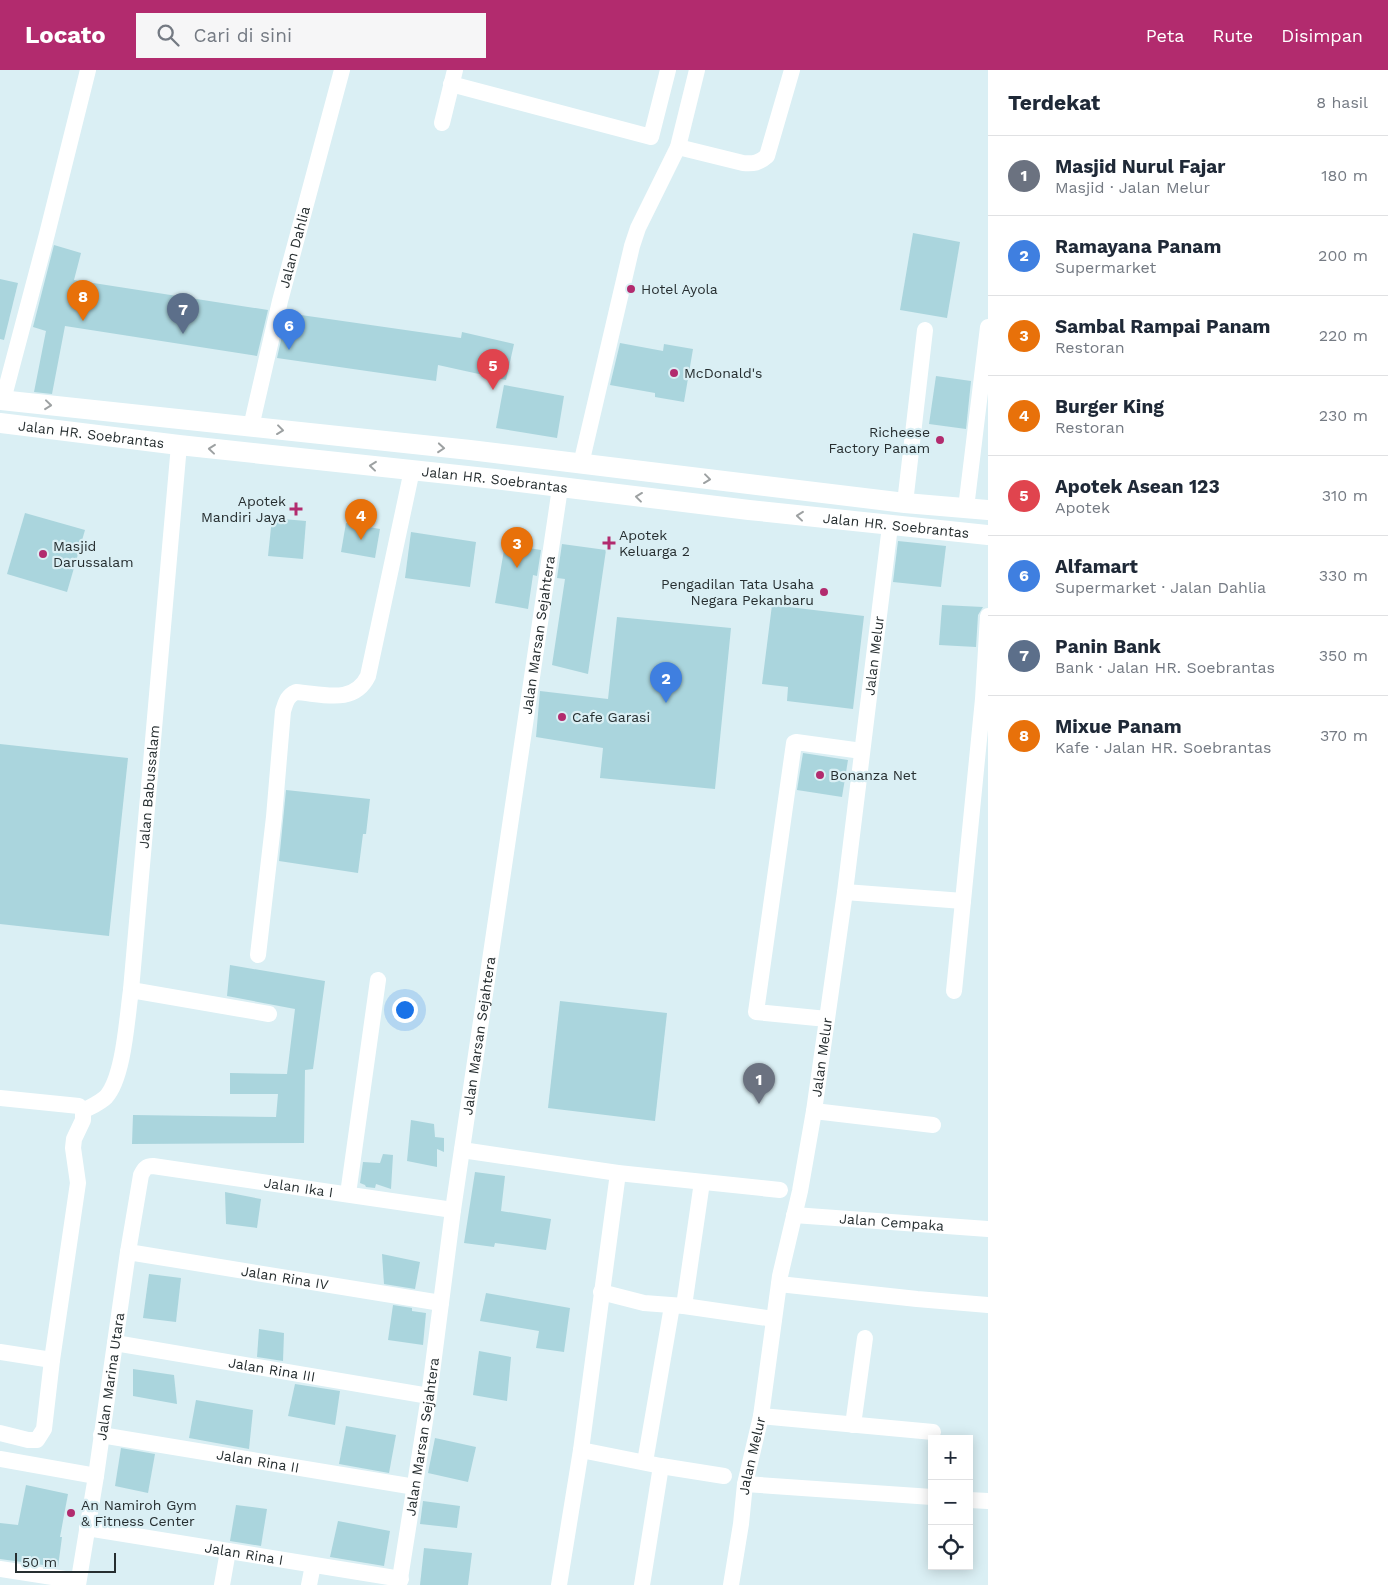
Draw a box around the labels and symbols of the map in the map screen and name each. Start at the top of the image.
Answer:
street label: Jalan Dahlia [276,204,313,290]
pin: 8 [67,280,99,321]
place label: Hotel Ayola [641,281,718,297]
marker: Hotel Ayola [625,283,637,295]
pin: 7 [167,293,199,334]
pin: 6 [273,309,305,350]
pin: 5 [477,349,509,390]
place label: McDonald's [684,365,762,381]
marker: McDonald's [668,367,680,379]
one-way arrow [45,399,53,410]
street label: Jalan HR. Soebrantas [17,417,165,451]
one-way arrow [276,424,284,435]
place label: Richeese Factory Panam [828,424,930,456]
marker: Richeese Factory Panam [934,434,946,446]
one-way arrow [437,442,445,453]
one-way arrow [207,443,215,454]
one-way arrow [369,461,377,472]
street label: Jalan HR. Soebrantas [421,463,569,496]
one-way arrow [703,473,711,484]
one-way arrow [635,492,643,503]
place label: Apotek Mandiri Jaya [201,493,286,525]
pin: 4 [345,499,377,540]
marker: Apotek Mandiri Jaya [290,503,302,515]
street label: Jalan HR. Soebrantas [822,510,970,541]
one-way arrow [796,511,804,522]
pin: 3 [501,527,533,568]
place label: Apotek Keluarga 2 [619,527,690,559]
marker: Apotek Keluarga 2 [603,537,615,549]
place label: Masjid Darussalam [53,538,134,570]
marker: Masjid Darussalam [37,548,49,560]
street label: Jalan Marsan Sejahtera [519,555,558,716]
place label: Pengadilan Tata Usaha Negara Pekanbaru [661,576,814,608]
marker: Pengadilan Tata Usaha Negara Pekanbaru [818,586,830,598]
street label: Jalan Melur [861,615,887,696]
pin: 2 [650,662,682,703]
place label: Cafe Garasi [572,709,650,725]
marker: Cafe Garasi [556,711,568,723]
street label: Jalan Babussalam [135,724,162,849]
place label: Bonanza Net [830,767,917,783]
marker: Bonanza Net [814,769,826,781]
street label: Jalan Marsan Sejahtera [459,955,498,1116]
your location [392,997,418,1023]
street label: Jalan Melur [808,1016,835,1098]
pin: 1 [743,1063,775,1104]
street label: Jalan Ika I [263,1174,334,1200]
street label: Jalan Cempaka [839,1210,945,1234]
street label: Jalan Rina IV [240,1263,330,1293]
street label: Jalan Marina Utara [93,1312,127,1441]
street label: Jalan Rina III [227,1354,316,1385]
street label: Jalan Marsan Sejahtera [402,1357,442,1517]
street label: Jalan Melur [736,1415,769,1496]
street label: Jalan Rina II [215,1446,300,1476]
place label: An Namiroh Gym & Fitness Center [81,1497,197,1529]
marker: An Namiroh Gym & Fitness Center [65,1507,77,1519]
street label: Jalan Rina I [203,1539,284,1568]
scale bar [15,1550,116,1573]

